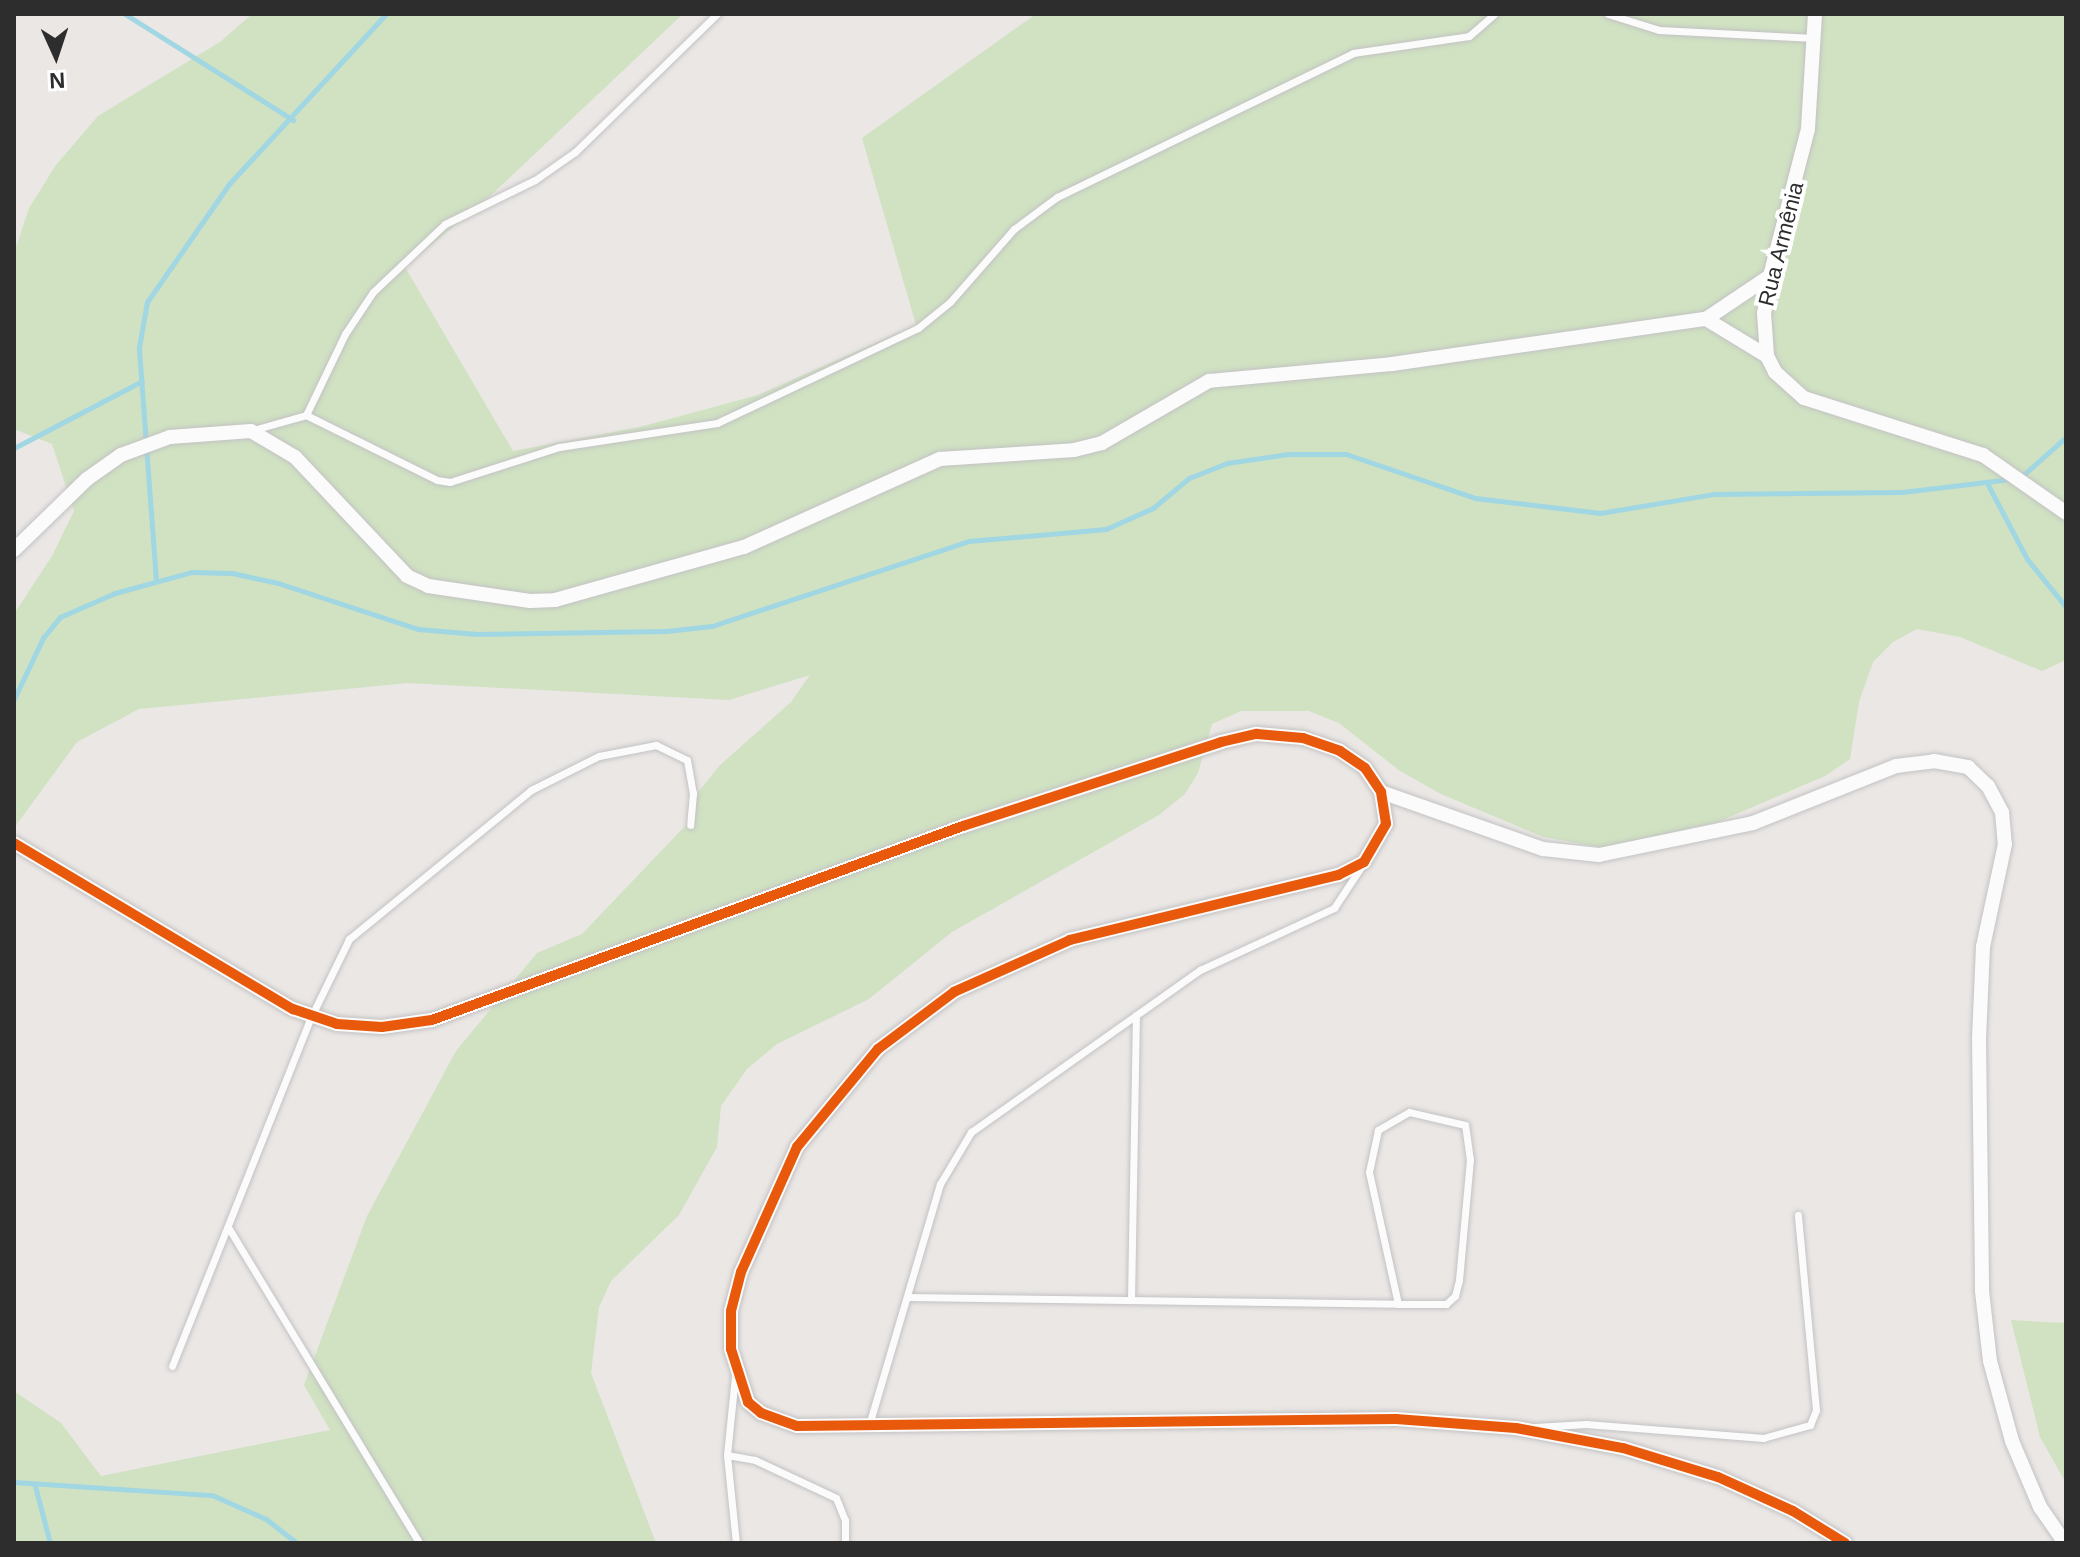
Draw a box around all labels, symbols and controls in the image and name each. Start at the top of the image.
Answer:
north arrow [16,16,96,96]
text: N [49,68,66,93]
street label: Rua Armênia [1753,179,1809,309]

